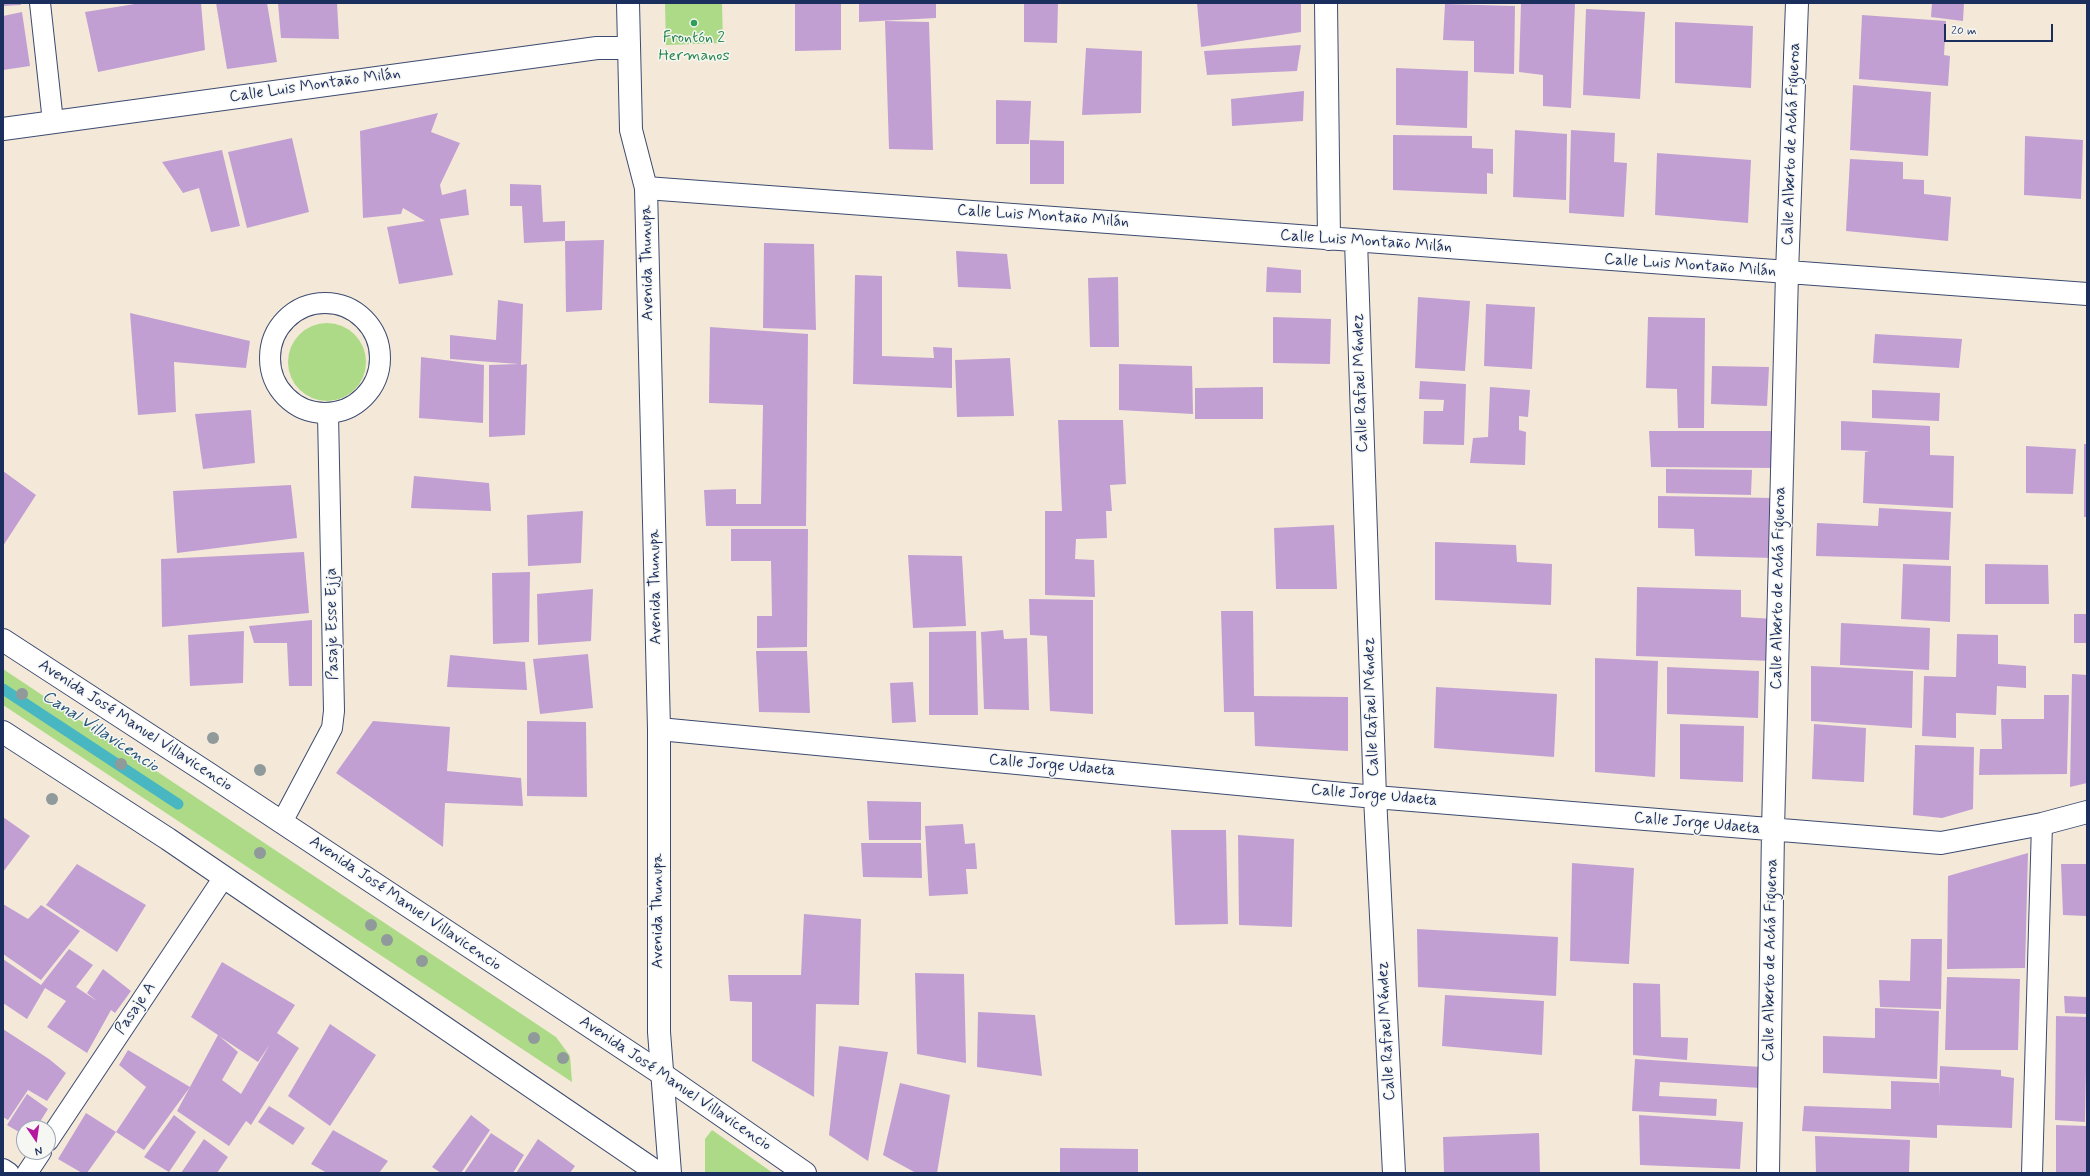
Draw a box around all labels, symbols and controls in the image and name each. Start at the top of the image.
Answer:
scale bar [1946,16,2055,42]
marker: Frontón 2 Hermanos [689,18,699,28]
text: 20 m [1951,23,1977,39]
place label: Frontón 2 Hermanos [658,29,730,67]
street label: Calle Alberto de Achá Figueroa [1779,42,1805,246]
street label: Calle Luis Montaño Milán [228,64,402,108]
street label: Calle Luis Montaño Milán [956,201,1130,233]
street label: Avenida Thunupa [637,205,659,321]
street label: Calle Luis Montaño Milán [1279,226,1453,258]
street label: Calle Luis Montaño Milán [1603,250,1777,282]
street label: Calle Rafael Méndez [1349,313,1373,453]
street label: Calle Alberto de Achá Figueroa [1768,486,1790,690]
street label: Avenida Thunupa [645,529,667,645]
street label: Pasaje Esse Ejja [322,568,344,680]
street label: Calle Rafael Méndez [1360,637,1384,777]
street label: Avenida José Manuel Villavicencio [34,656,236,796]
water label: Canal Villavicencio [38,687,162,777]
street label: Calle Jorge Udaeta [988,751,1116,781]
street label: Calle Jorge Udaeta [1310,781,1438,811]
street label: Calle Jorge Udaeta [1633,809,1761,839]
street label: Avenida José Manuel Villavicencio [305,832,505,976]
street label: Avenida Thunupa [649,853,669,969]
street label: Calle Alberto de Achá Figueroa [1760,858,1782,1062]
street label: Calle Rafael Méndez [1374,961,1400,1101]
street label: Pasaje A [112,979,160,1039]
street label: Avenida José Manuel Villavicencio [575,1012,775,1156]
north arrow [16,1120,56,1160]
text: N [33,1143,44,1158]

